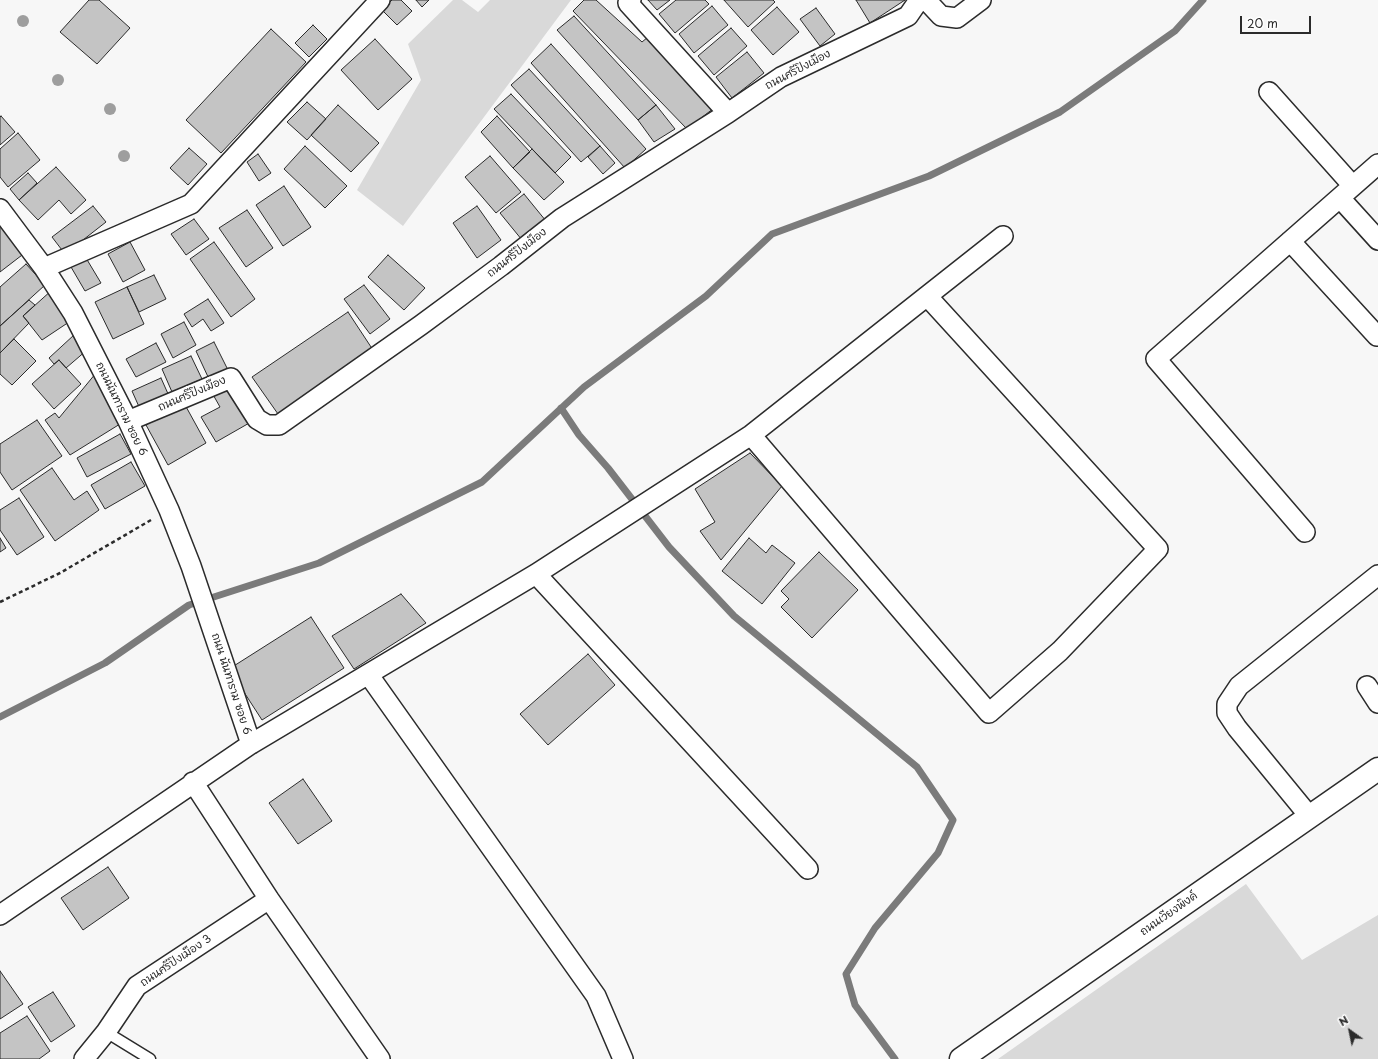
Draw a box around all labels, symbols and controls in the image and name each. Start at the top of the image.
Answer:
scale bar [1242,8,1313,34]
text: 20 m [1247,14,1278,32]
street label: ถนนศรีปิงเมือง [763,47,833,93]
street label: ถนนศรีปิงเมือง [484,226,550,280]
street label: ถนนนันทาราม ซอย 6 [93,360,149,458]
street label: ถนนศรีปิงเมือง [156,374,228,414]
street label: ถนน นันทาราม ซอย 6 [208,632,254,736]
street label: ถนนเวียงพิงค์ [1138,889,1200,939]
street label: ถนนศรีปิงเมือง 3 [138,932,214,990]
north arrow [1330,1011,1370,1051]
text: N [1335,1011,1351,1030]

